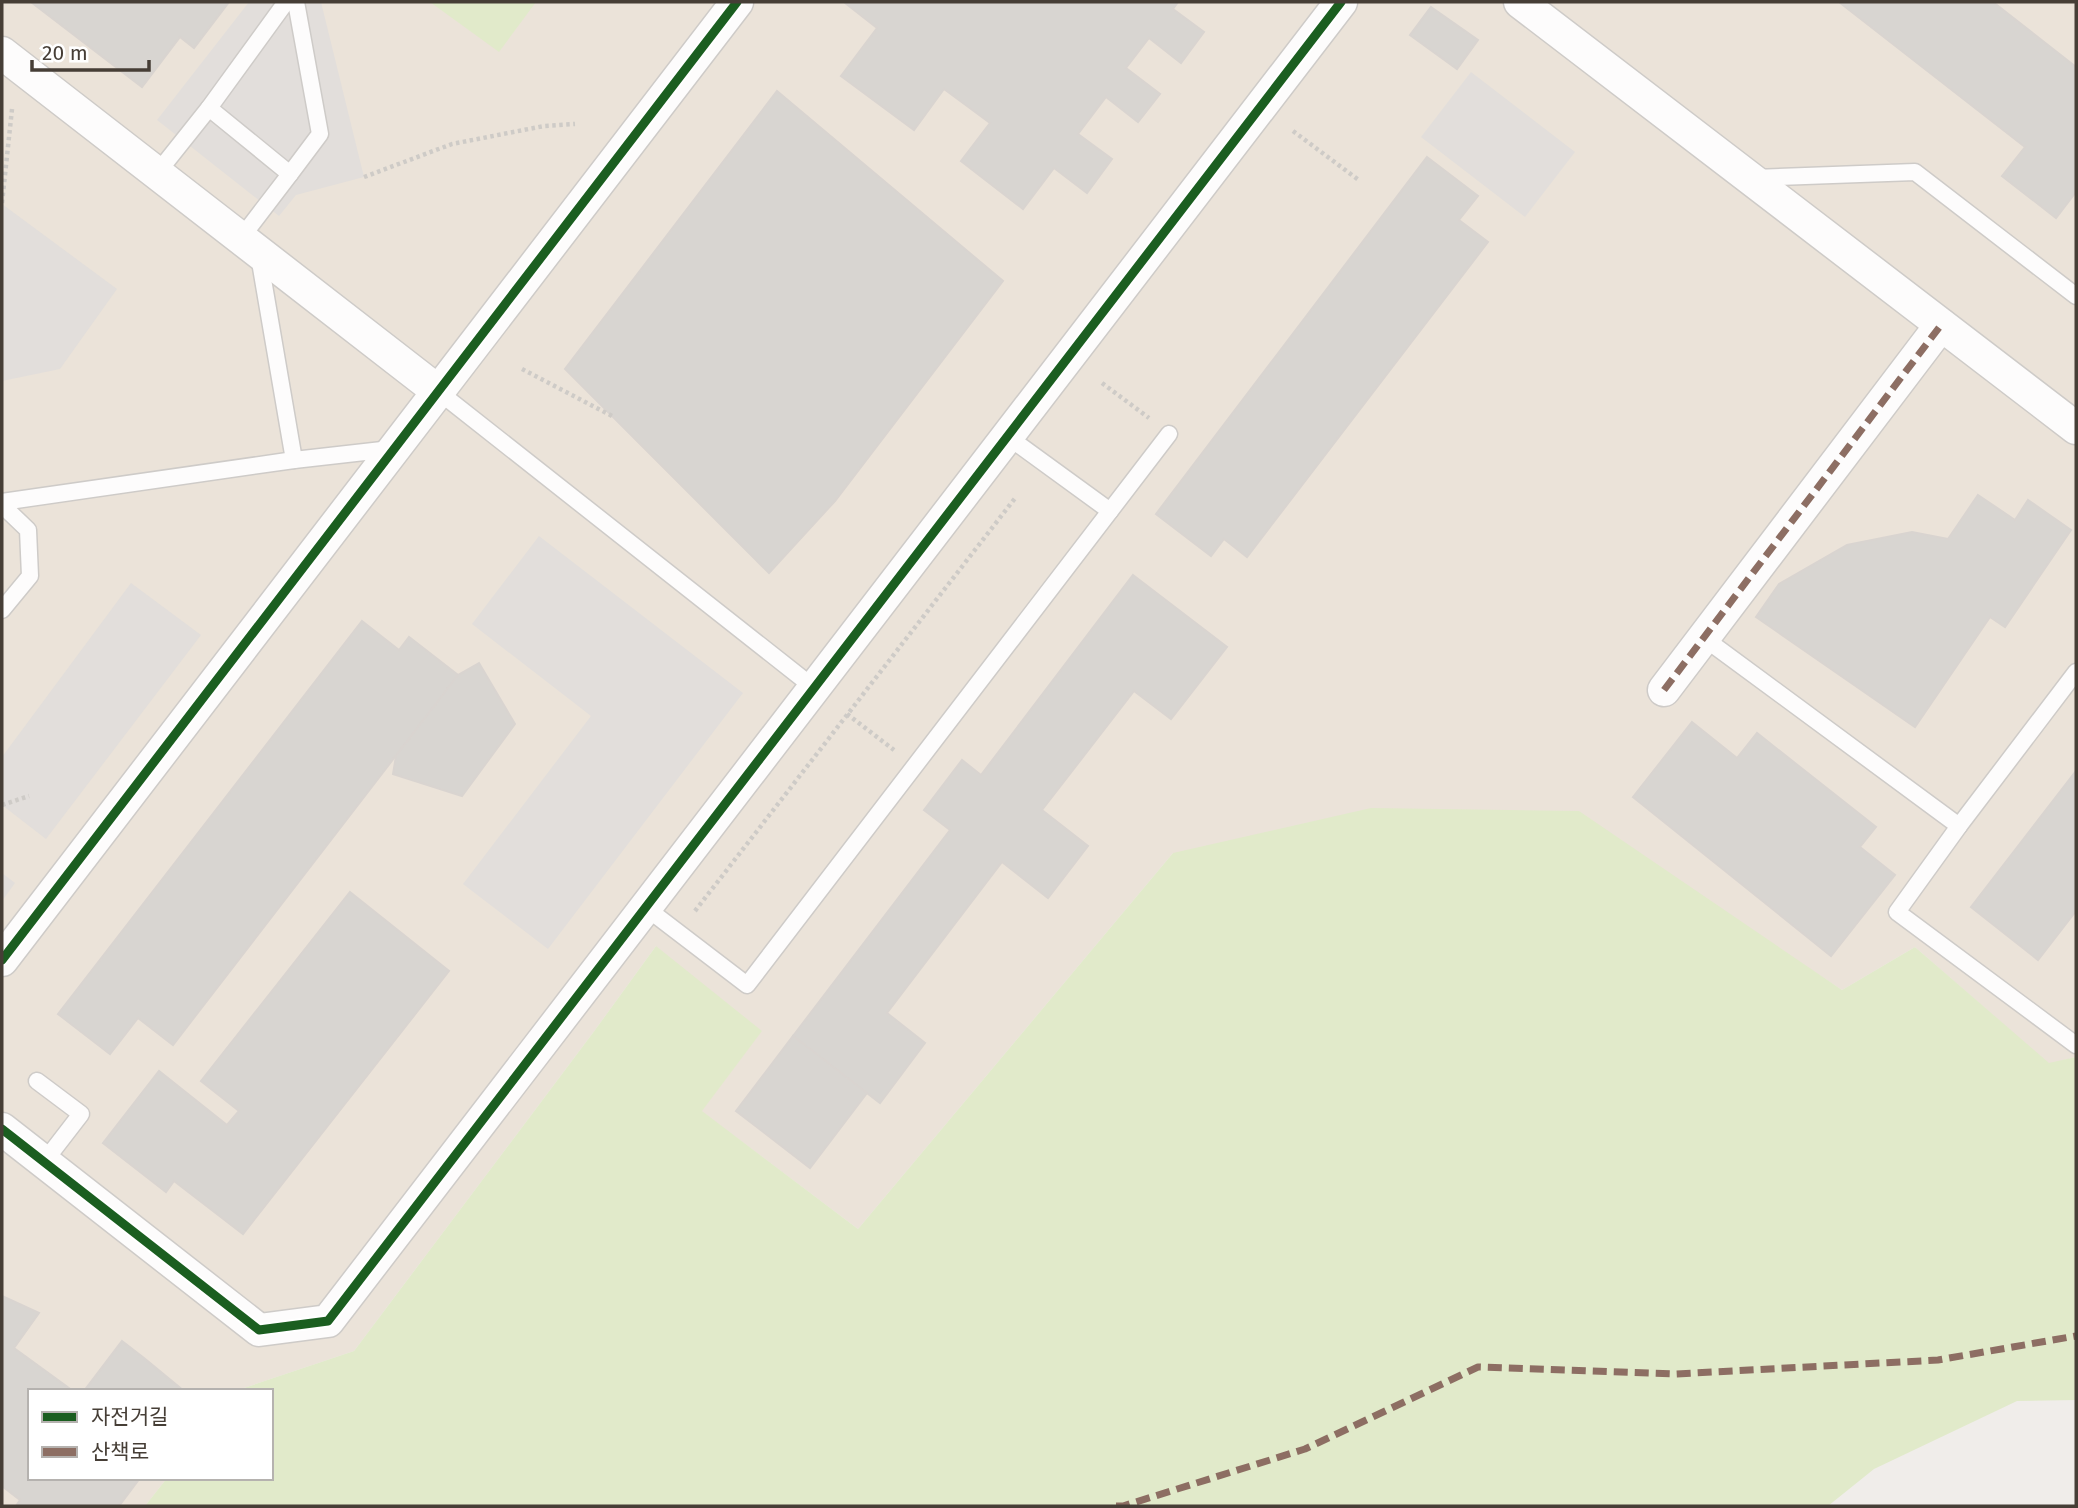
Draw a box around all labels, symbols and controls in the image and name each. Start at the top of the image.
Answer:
scale bar [32,28,149,72]
text: 20 m [42,40,88,66]
legend [28,1389,273,1480]
text: 자전거길 [91,1404,168,1430]
text: 산책로 [91,1439,149,1465]

